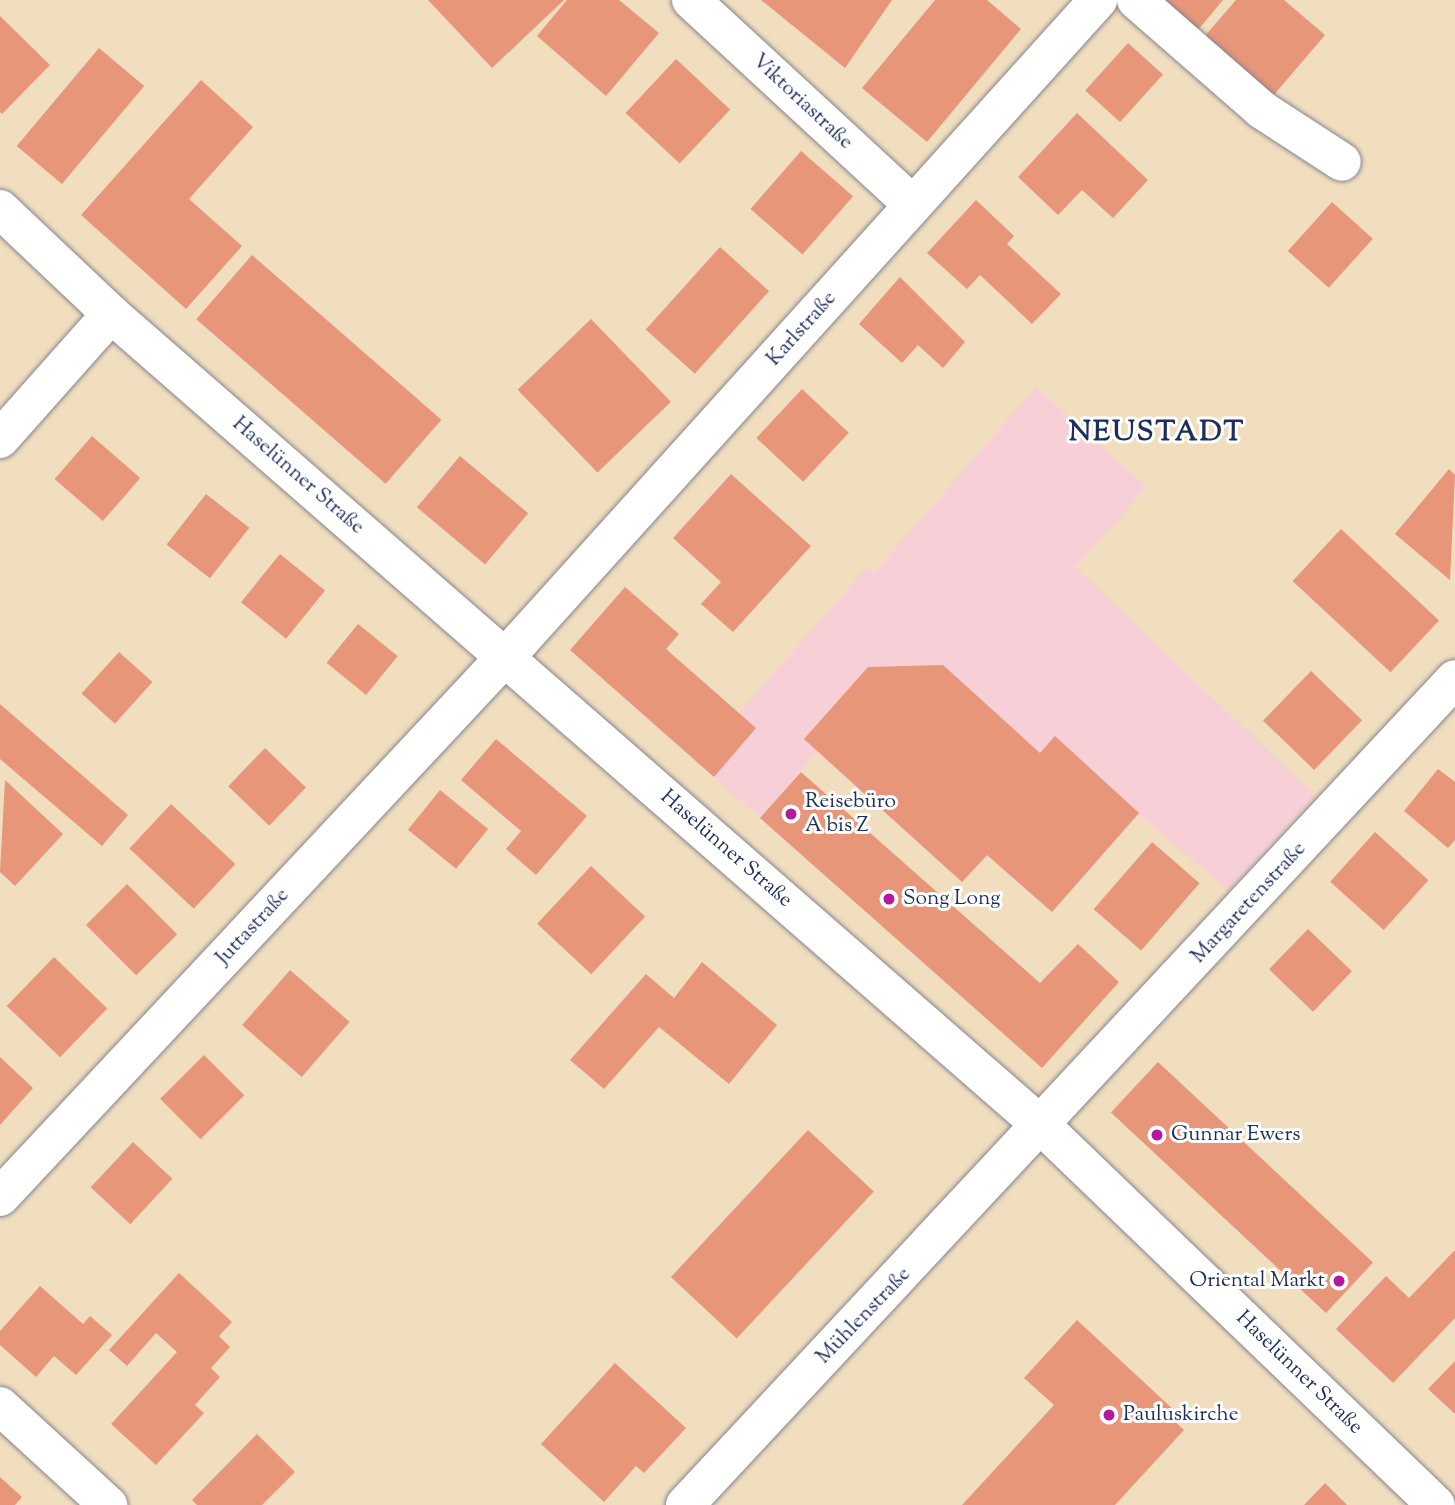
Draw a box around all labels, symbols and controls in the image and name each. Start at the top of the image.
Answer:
street label: Viktoriastraße [746,49,858,155]
street label: Karlstraße [762,286,842,372]
street label: Haselünner Straße [227,412,369,540]
district label: NEUSTADT [1070,416,1244,450]
street label: Haselünner Straße [655,785,797,913]
place label: Reisebüro A bis Z [805,789,896,839]
marker: Reisebüro A bis Z [783,806,799,822]
street label: Margaretenstraße [1186,837,1312,969]
street label: Juttastraße [211,883,295,971]
place label: Song Long [903,886,1001,912]
marker: Song Long [881,891,897,907]
place label: Gunnar Ewers [1171,1122,1301,1148]
marker: Gunnar Ewers [1149,1127,1165,1143]
street label: Mühlenstraße [811,1262,917,1370]
place label: Oriental Markt [1189,1268,1325,1294]
marker: Oriental Markt [1331,1273,1347,1289]
street label: Haselünner Straße [1230,1306,1368,1440]
place label: Pauluskirche [1123,1402,1238,1428]
marker: Pauluskirche [1101,1407,1117,1423]

